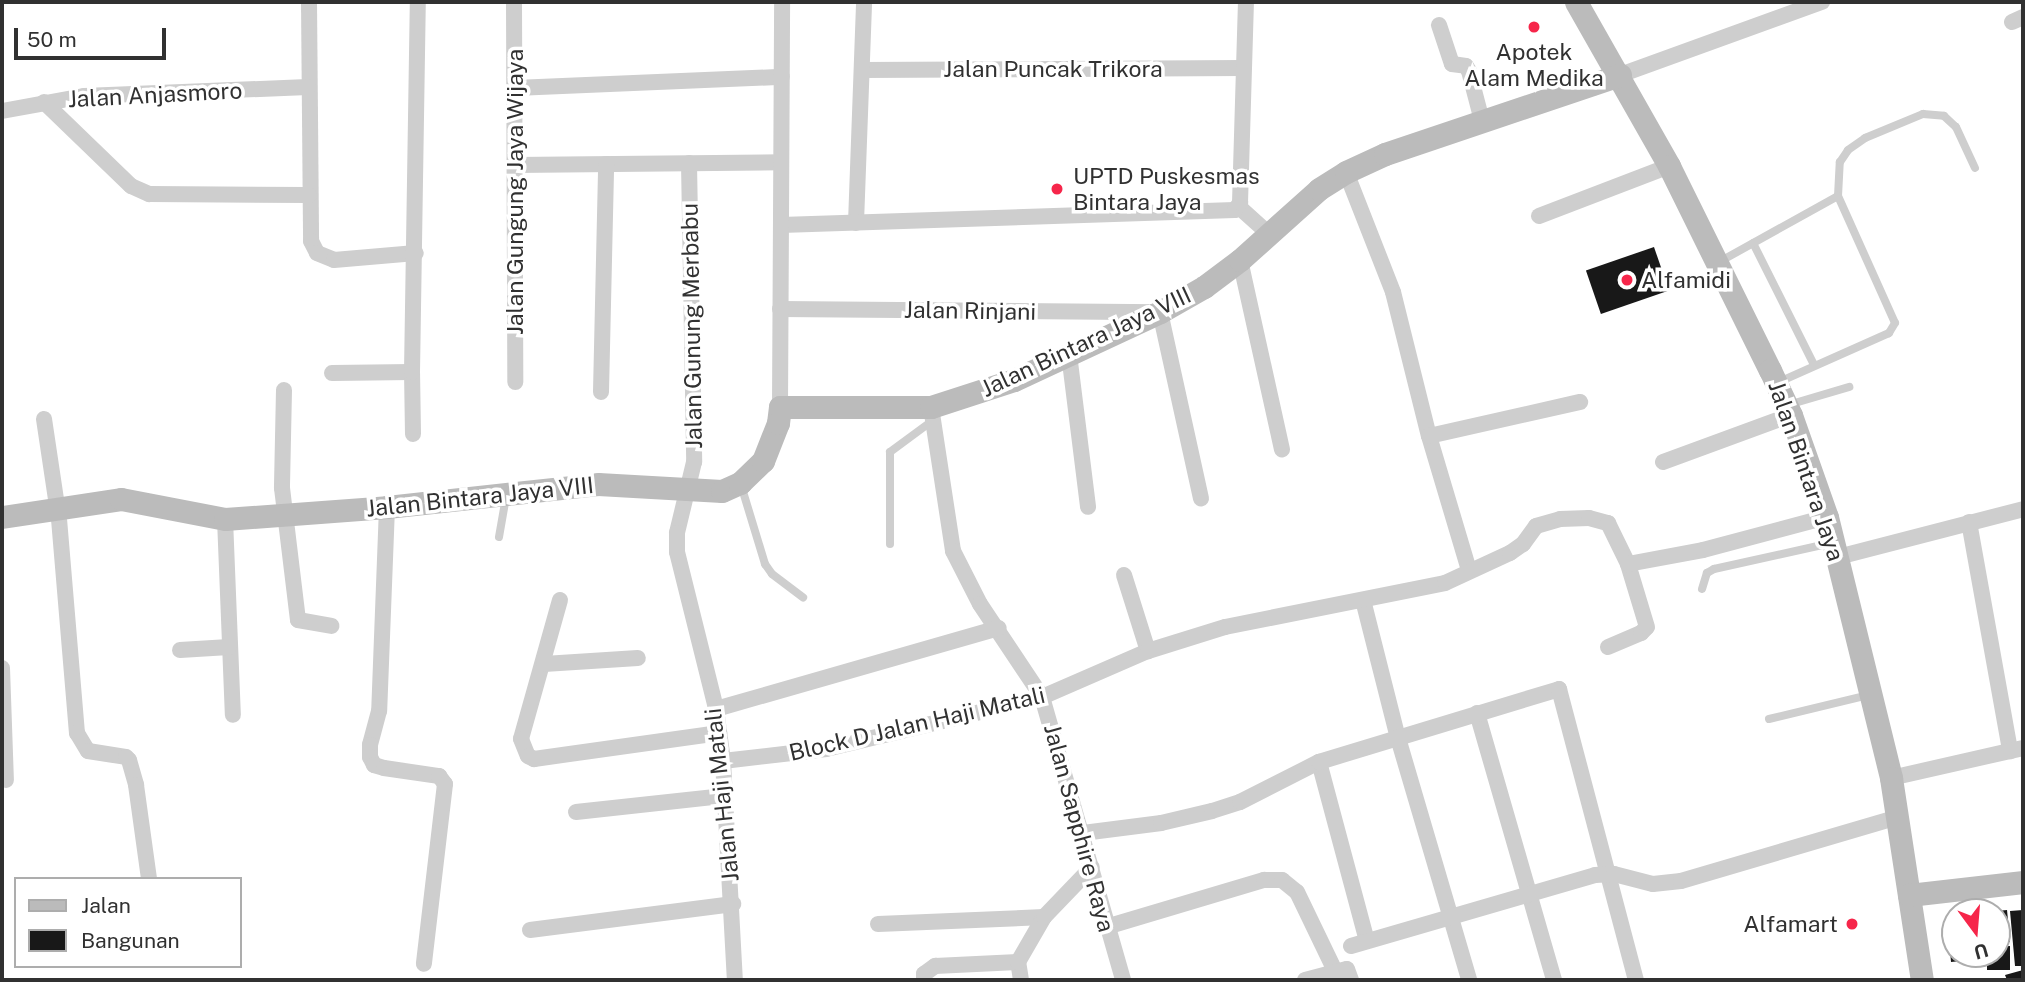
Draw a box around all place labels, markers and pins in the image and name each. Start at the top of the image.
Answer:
marker: Apotek Alam Medika [1526,19,1542,35]
place label: Apotek Alam Medika [1464,38,1604,92]
place label: UPTD Puskesmas Bintara Jaya [1073,162,1260,216]
marker: UPTD Puskesmas Bintara Jaya [1047,179,1067,199]
place label: Alfamidi [1641,266,1731,294]
marker: Alfamidi [1619,272,1635,288]
place label: Alfamart [1743,910,1838,938]
marker: Alfamart [1844,916,1860,932]

